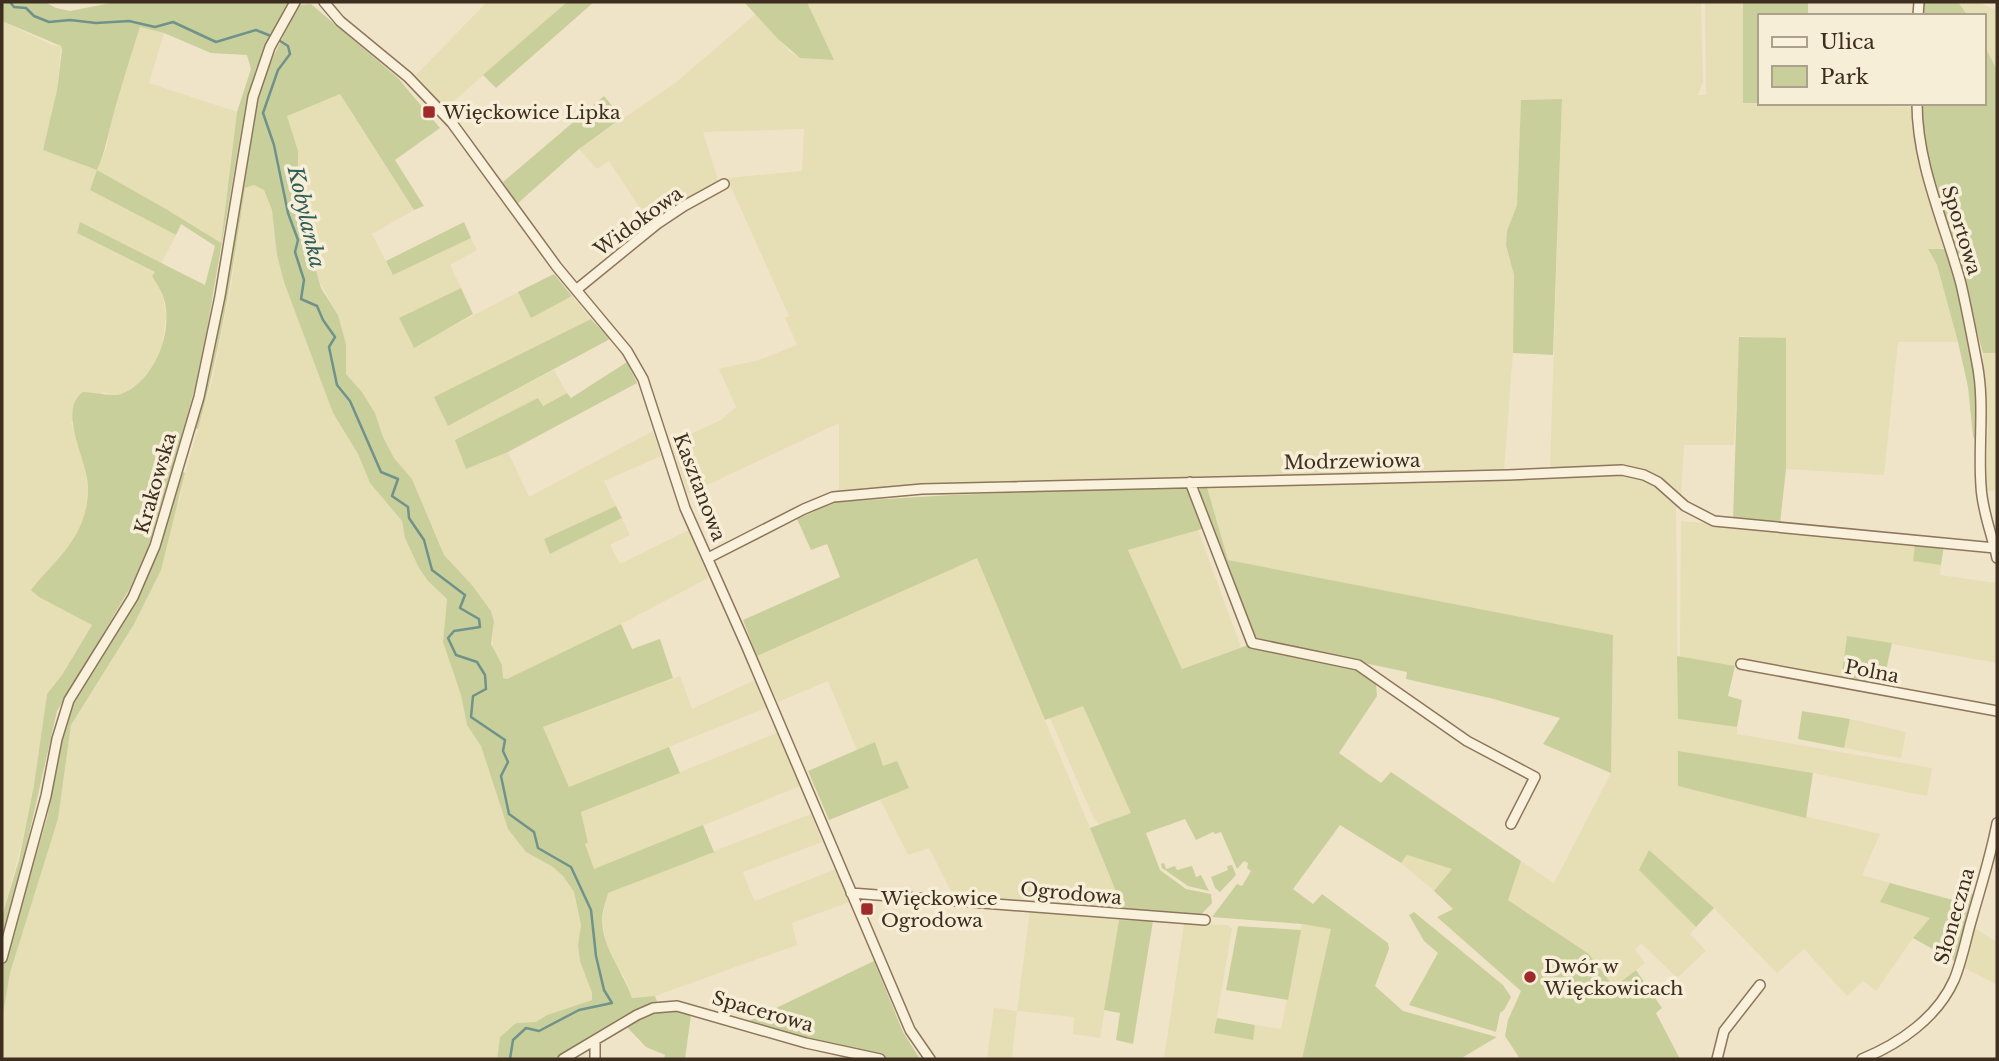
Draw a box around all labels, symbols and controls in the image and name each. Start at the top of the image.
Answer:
legend [1758,14,1985,105]
text: Ulica [1820,29,1875,55]
text: Park [1820,64,1869,90]
place label: Więckowice Lipka [442,101,621,124]
marker: Więckowice Lipka [421,104,437,120]
water label: Kobylanka [281,162,330,271]
street label: Widokowa [589,181,687,262]
street label: Sportowa [1937,183,1986,278]
street label: Krakowska [130,429,181,536]
street label: Kasztanowa [668,430,731,545]
street label: Modrzewiowa [1283,449,1421,474]
street label: Polna [1843,655,1901,688]
street label: Słoneczna [1930,865,1979,967]
street label: Ogrodowa [1019,878,1123,909]
place label: Więckowice Ogrodowa [880,887,998,932]
marker: Więckowice Ogrodowa [859,901,875,917]
place label: Dwór w Więckowicach [1543,955,1683,1000]
marker: Dwór w Więckowicach [1522,969,1538,985]
street label: Spacerowa [710,986,817,1037]

